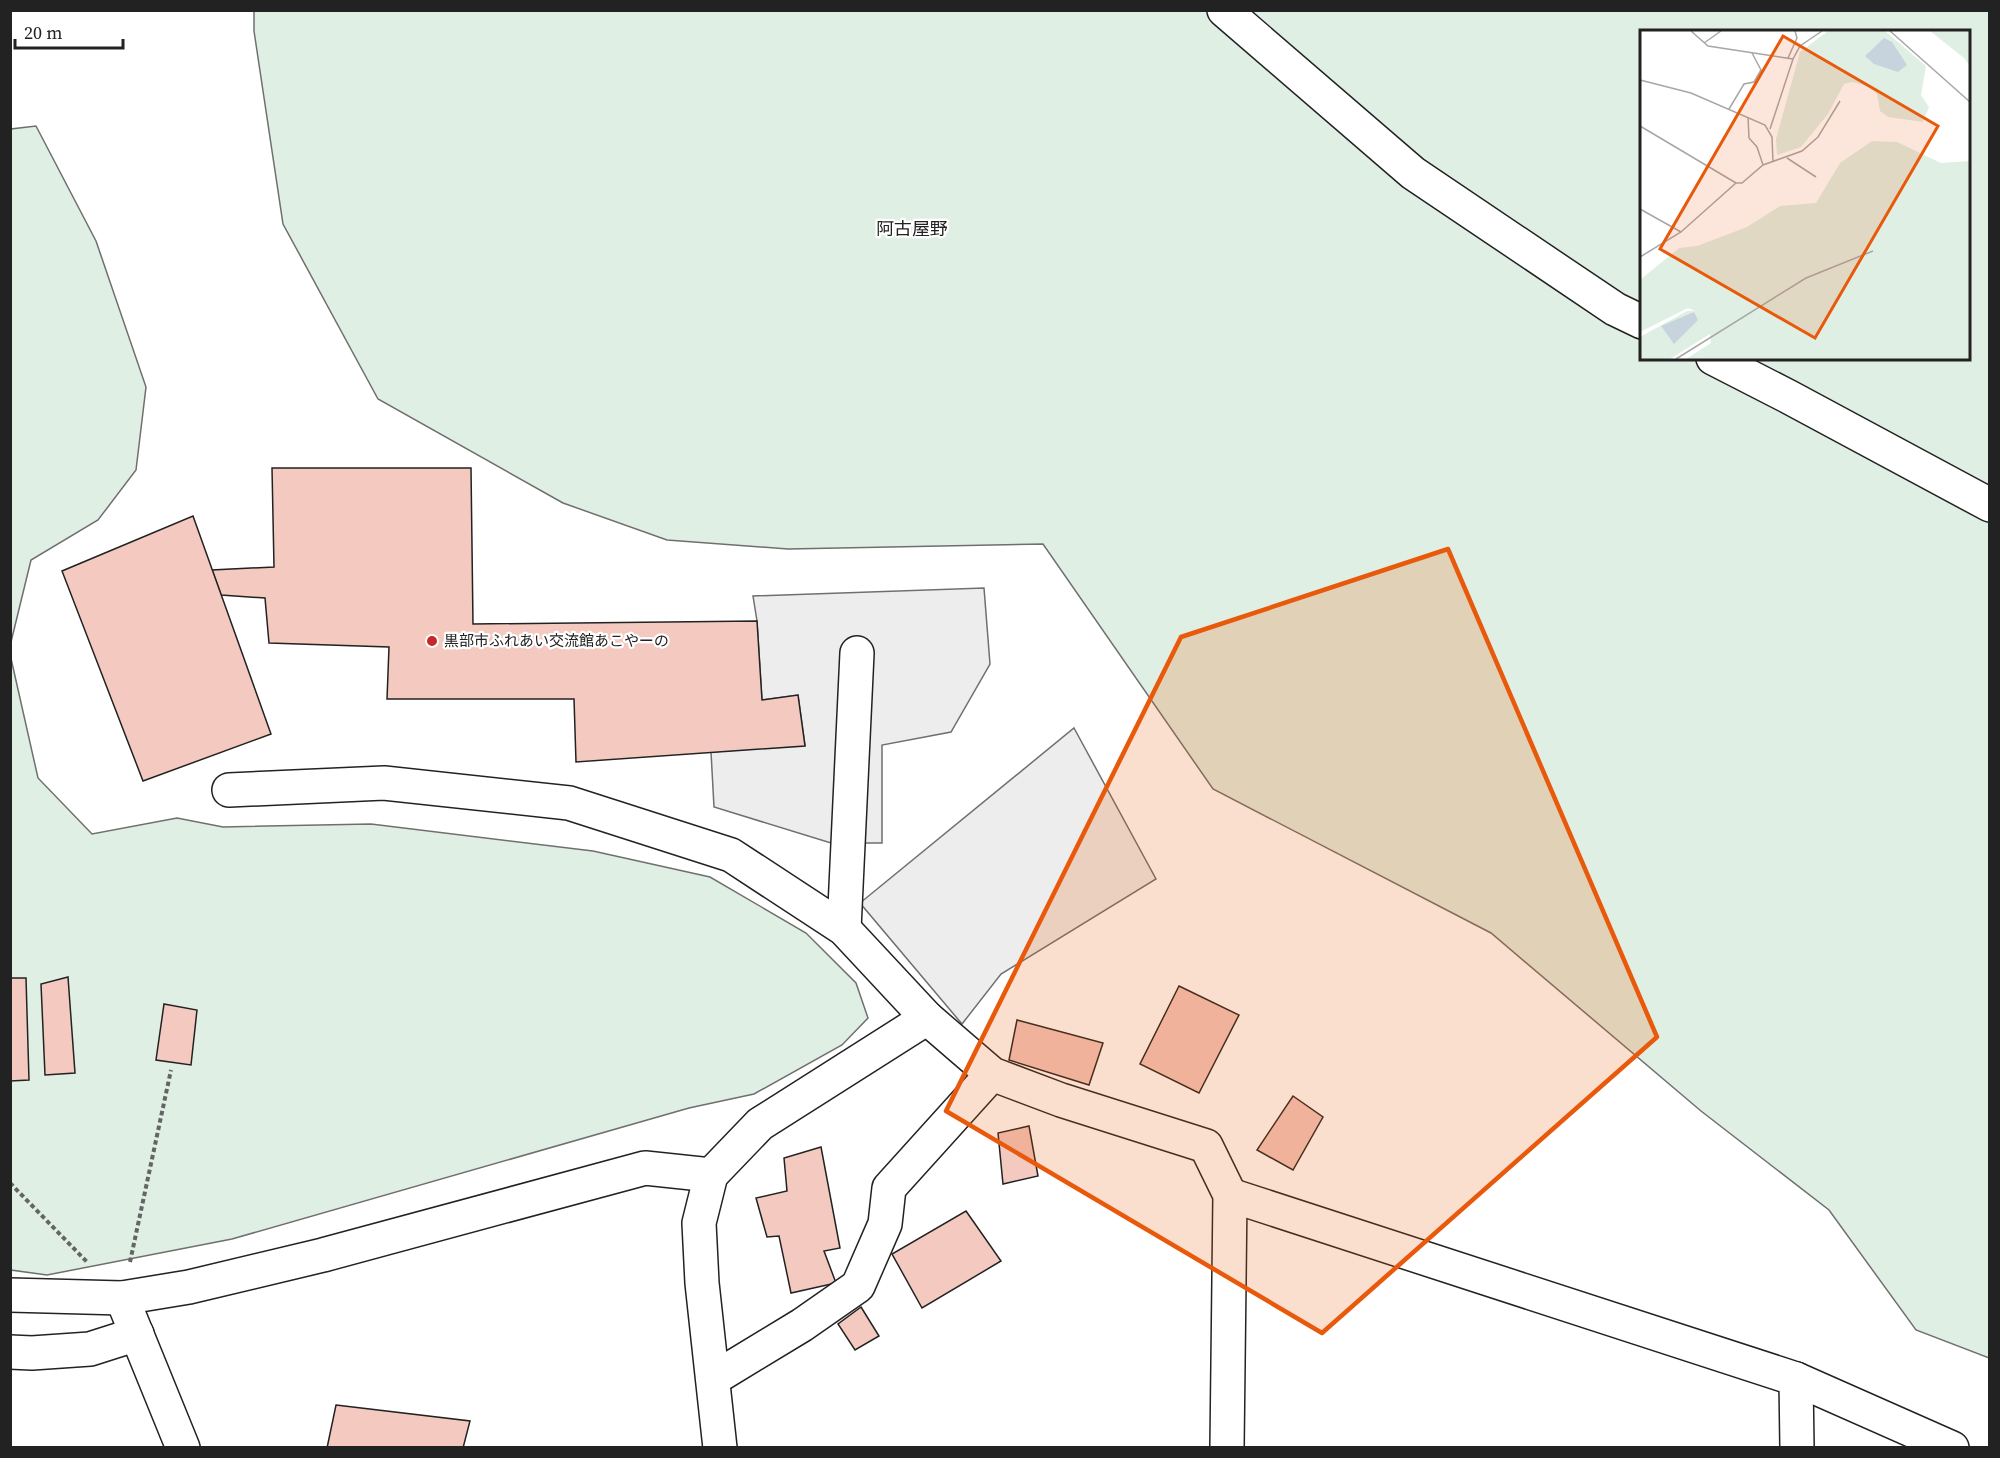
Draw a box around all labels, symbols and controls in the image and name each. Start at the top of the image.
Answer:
scale bar [15,12,123,50]
text: 20 m [24,20,62,45]
inset map [1640,30,1970,360]
district label: 阿古屋野 [876,216,948,241]
place label: 黒部市ふれあい交流館あこやーの [444,630,669,651]
marker: 黒部市ふれあい交流館あこやーの [425,634,439,648]

